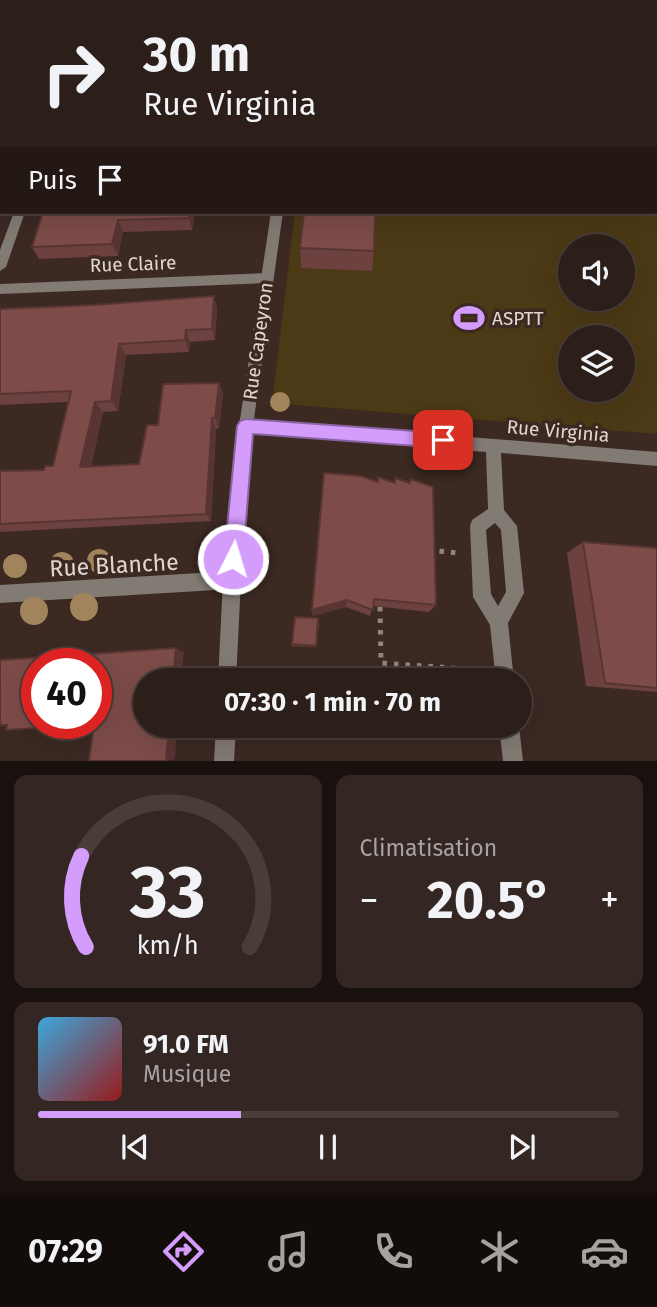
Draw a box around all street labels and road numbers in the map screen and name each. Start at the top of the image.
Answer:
street label: Rue Claire [89,251,177,277]
street label: Rue Capeyron [238,281,278,401]
street label: Rue Virginia [506,415,610,447]
street label: Rue Blanche [49,548,179,582]

